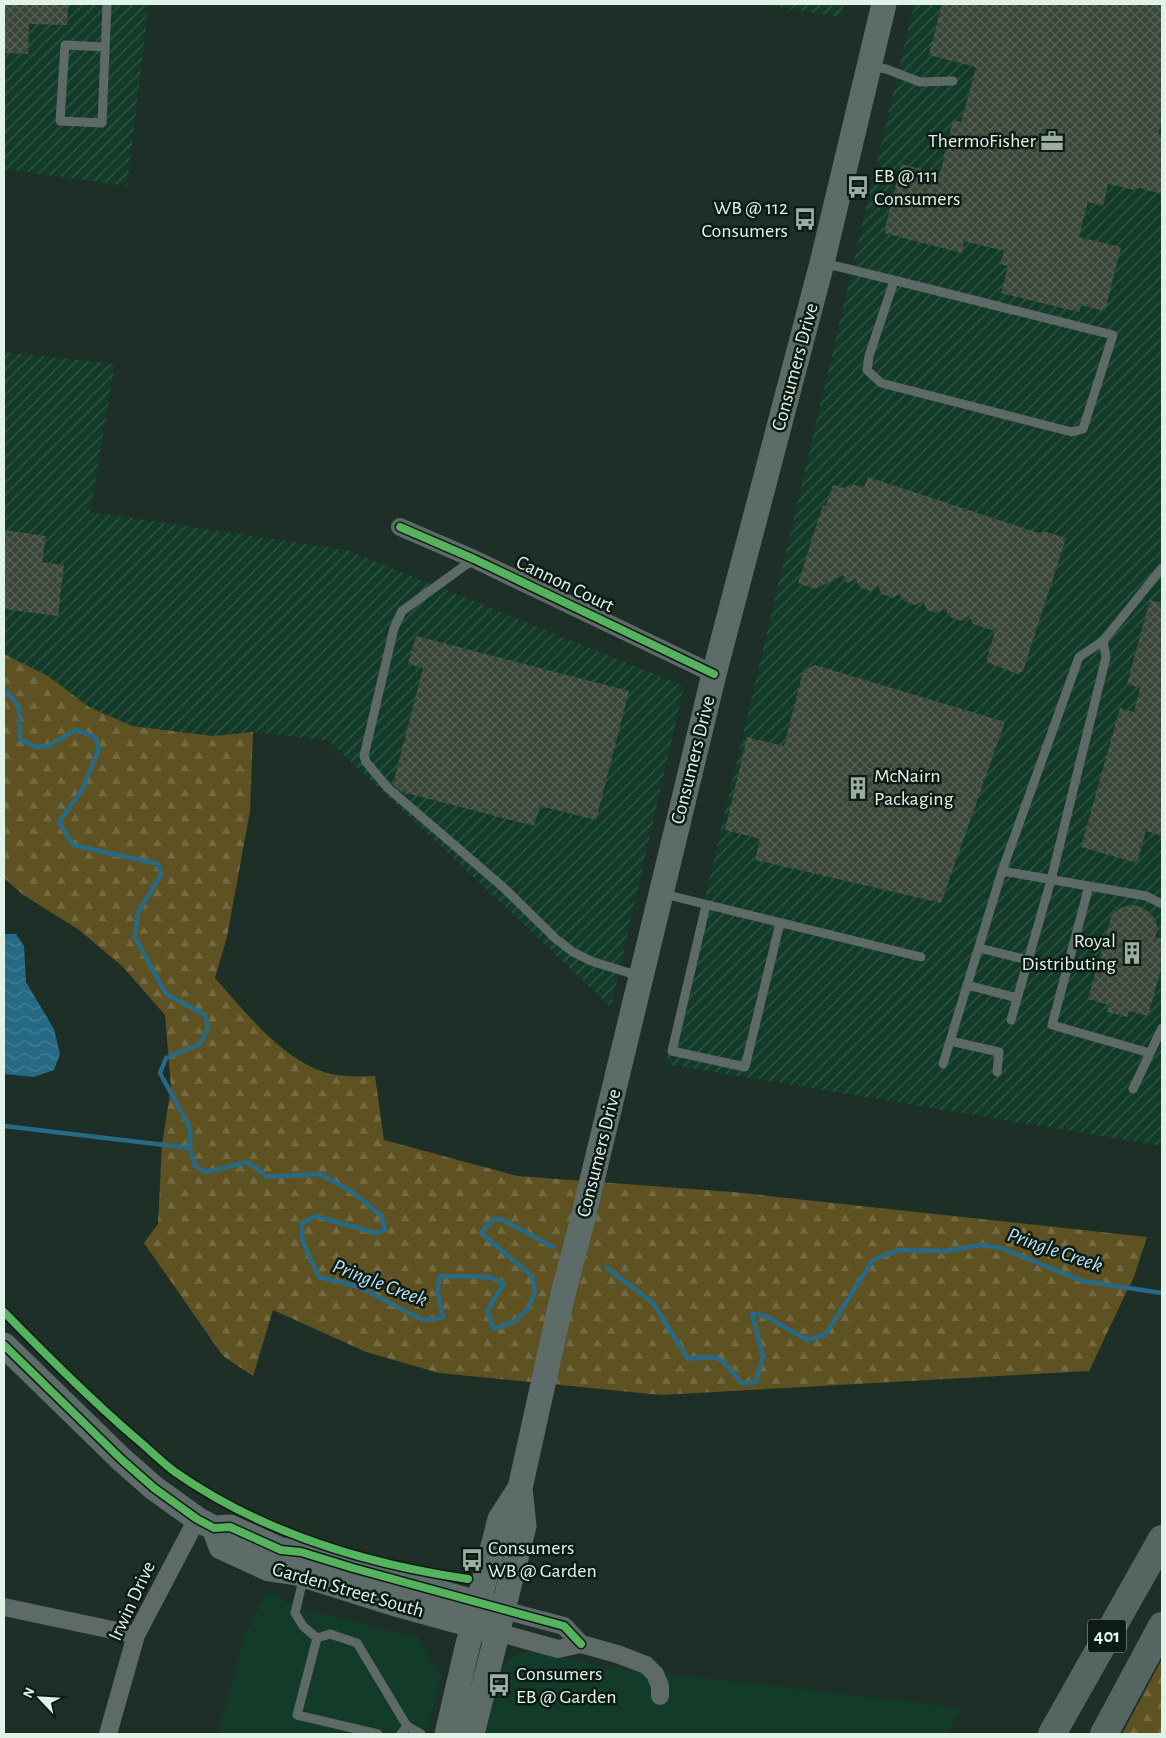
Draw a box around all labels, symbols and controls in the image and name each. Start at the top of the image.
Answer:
office icon: ThermoFisher [1039,128,1065,154]
place label: ThermoFisher [928,131,1037,151]
place label: EB @ 111 Consumers [874,166,960,209]
bus stop icon: EB @ 111 Consumers [845,174,871,200]
place label: WB @ 112 Consumers [702,198,788,241]
bus stop icon: WB @ 112 Consumers [792,206,818,232]
street label: Consumers Drive [768,301,822,433]
street label: Cannon Court [513,552,617,616]
street label: Consumers Drive [667,694,719,826]
place label: McNairn Packaging [874,766,954,809]
building icon: McNairn Packaging [845,775,871,801]
place label: Royal Distributing [1021,931,1116,974]
building icon: Royal Distributing [1119,940,1145,966]
street label: Consumers Drive [573,1087,625,1219]
water label: Pringle Creek [1005,1224,1106,1276]
water label: Pringle Creek [330,1255,430,1311]
place label: Consumers WB @ Garden [488,1538,597,1581]
bus stop icon: Consumers WB @ Garden [459,1547,485,1573]
street label: Irwin Drive [105,1558,159,1644]
street label: Garden Street South [270,1559,426,1621]
road number: 401 [1088,1620,1126,1652]
place label: Consumers EB @ Garden [516,1664,617,1707]
bus stop icon: Consumers EB @ Garden [486,1672,512,1698]
north arrow [15,1673,65,1723]
text: N [21,1686,38,1700]

